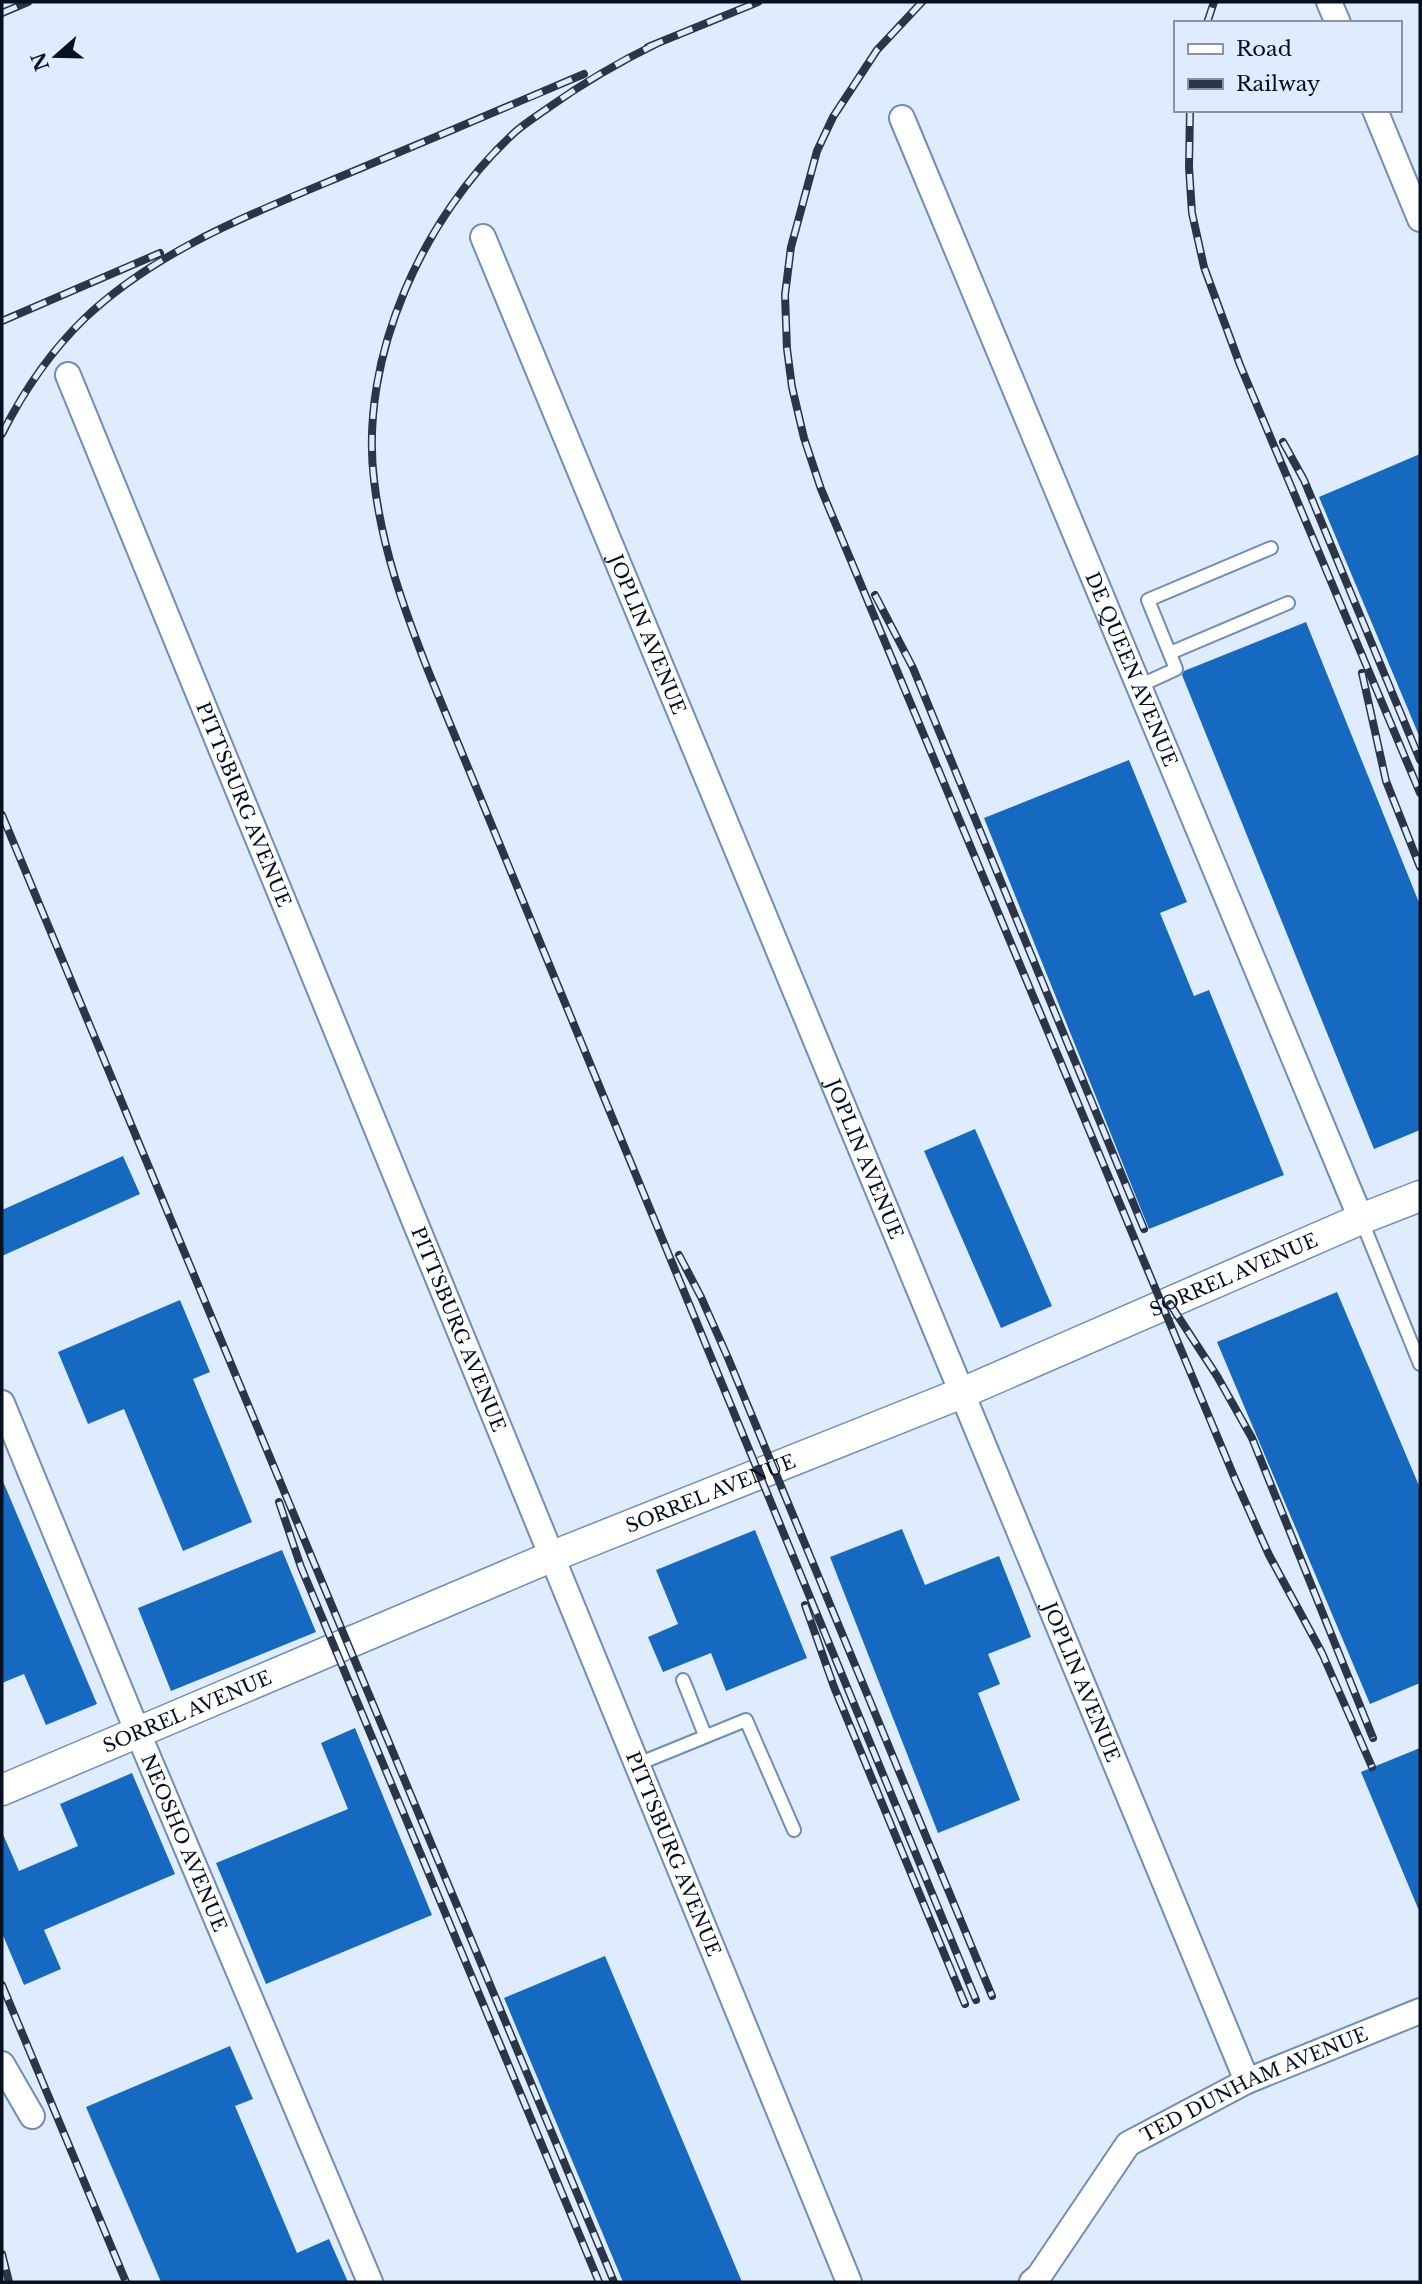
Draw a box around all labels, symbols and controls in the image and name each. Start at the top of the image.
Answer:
north arrow [21,21,91,91]
legend [1174,21,1401,112]
text: Road [1236,36,1292,62]
text: N [27,49,54,74]
text: Railway [1236,71,1321,97]
street label: JOPLIN AVENUE [603,548,691,718]
street label: DE QUEEN AVENUE [1081,568,1182,770]
street label: PITTSBURG AVENUE [192,699,296,910]
street label: JOPLIN AVENUE [821,1073,908,1242]
street label: PITTSBURG AVENUE [407,1223,511,1435]
street label: SORREL AVENUE [1146,1228,1321,1321]
street label: SORREL AVENUE [622,1449,799,1537]
street label: JOPLIN AVENUE [1037,1596,1125,1765]
street label: SORREL AVENUE [99,1665,275,1757]
street label: PITTSBURG AVENUE [621,1748,726,1960]
street label: NEOSHO AVENUE [137,1751,232,1935]
street label: TED DUNHAM AVENUE [1136,2022,1371,2147]

